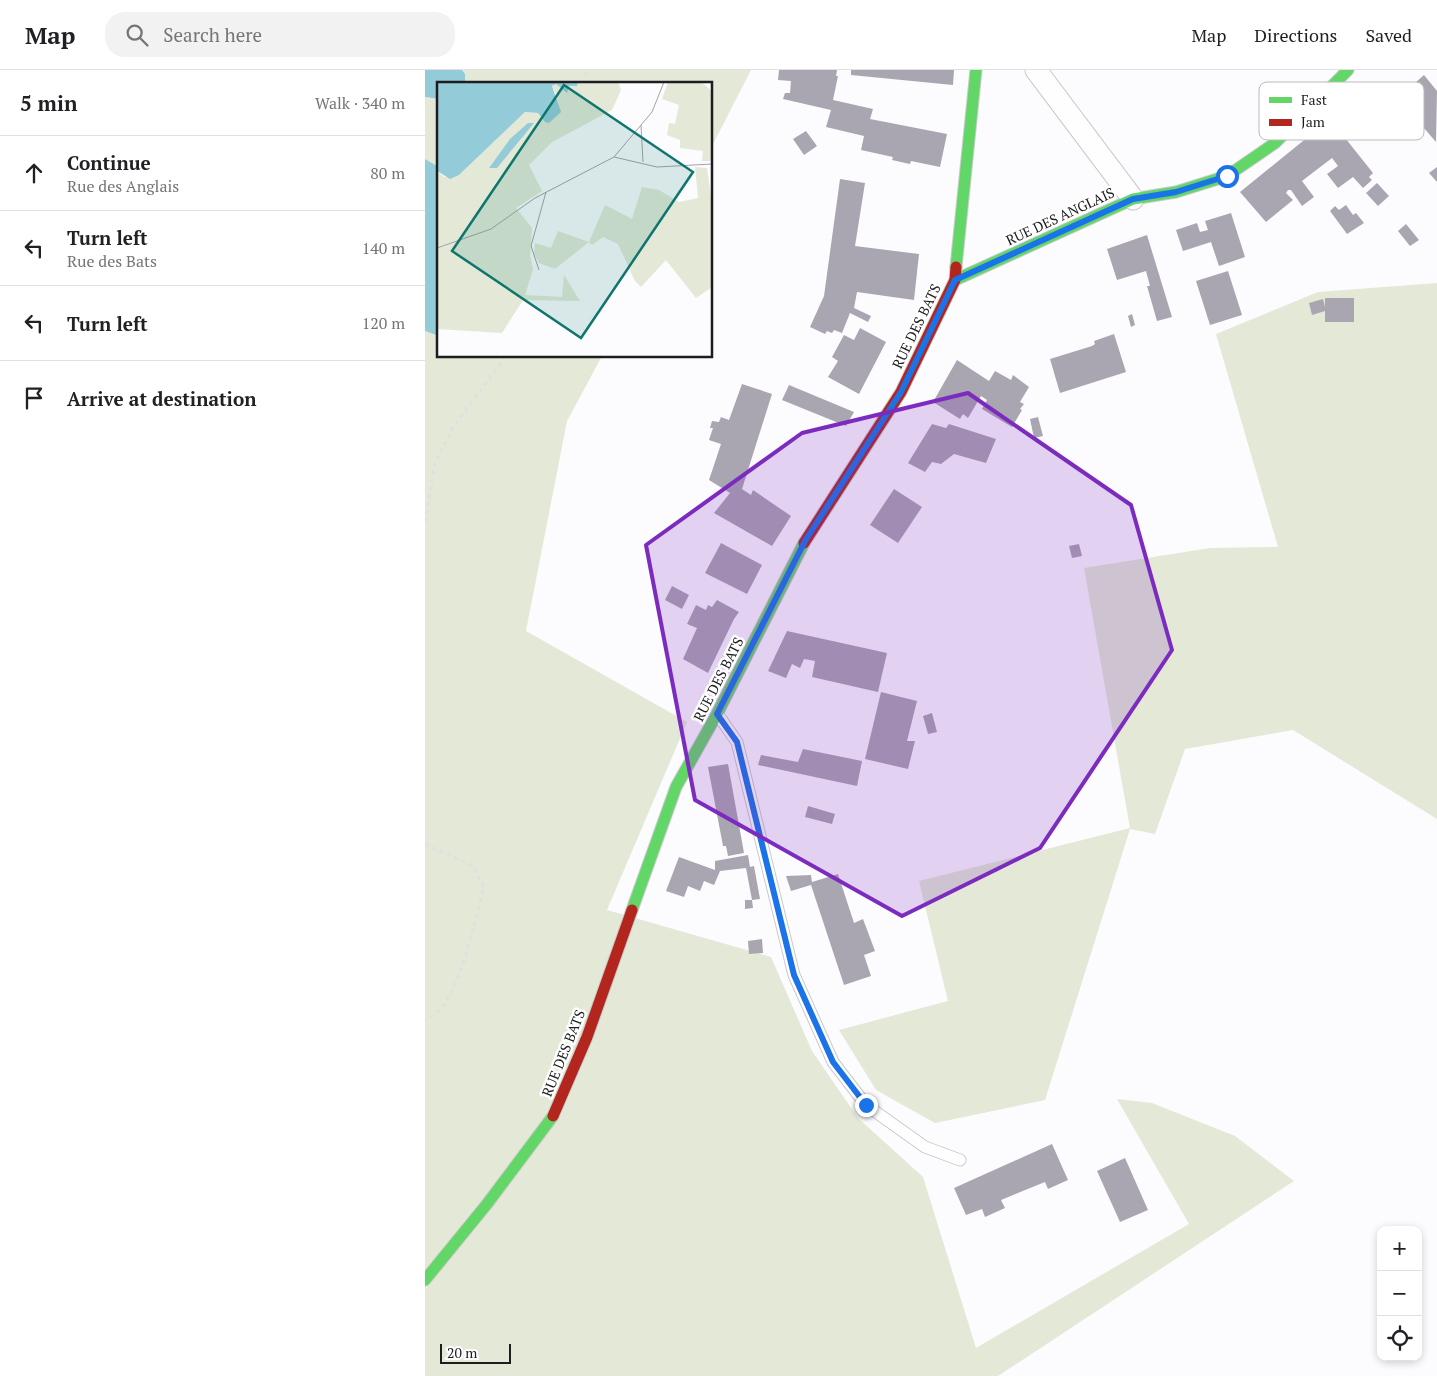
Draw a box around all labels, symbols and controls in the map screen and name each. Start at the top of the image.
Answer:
search box [105,12,455,57]
text: Map [25,19,75,51]
icon: search [123,21,151,49]
text: Search here [163,22,262,47]
text: Map [1191,23,1226,47]
text: Directions [1254,23,1337,47]
text: Saved [1365,23,1412,47]
inset map [437,82,713,358]
legend [1259,82,1424,140]
text: 5 min [20,89,77,117]
text: Fast [1301,90,1328,109]
text: Walk · 340 m [315,92,405,114]
text: Jam [1301,112,1325,131]
text: Continue [67,150,151,175]
icon: ahead [20,159,48,187]
text: 80 m [370,162,405,184]
route start [1216,165,1239,188]
text: Rue des Anglais [67,175,179,197]
street label: RUE DES ANGLAIS [1003,183,1117,249]
text: Turn left [67,225,148,250]
icon: left [20,234,48,262]
text: 140 m [362,237,405,259]
text: Rue des Bats [67,250,157,272]
street label: RUE DES BATS [887,280,945,372]
icon: left [20,309,48,337]
text: Turn left [67,311,148,336]
text: 120 m [362,312,405,334]
icon: arrive [20,384,48,412]
text: Arrive at destination [67,386,256,411]
street label: RUE DES BATS [689,634,747,724]
street label: RUE DES BATS [537,1007,589,1099]
route end [855,1094,878,1117]
map controls [1377,1226,1422,1361]
button: + [1377,1226,1422,1271]
button: − [1377,1271,1422,1316]
button: locate [1377,1316,1422,1361]
scale bar [440,1341,511,1364]
text: 20 m [447,1343,477,1362]

